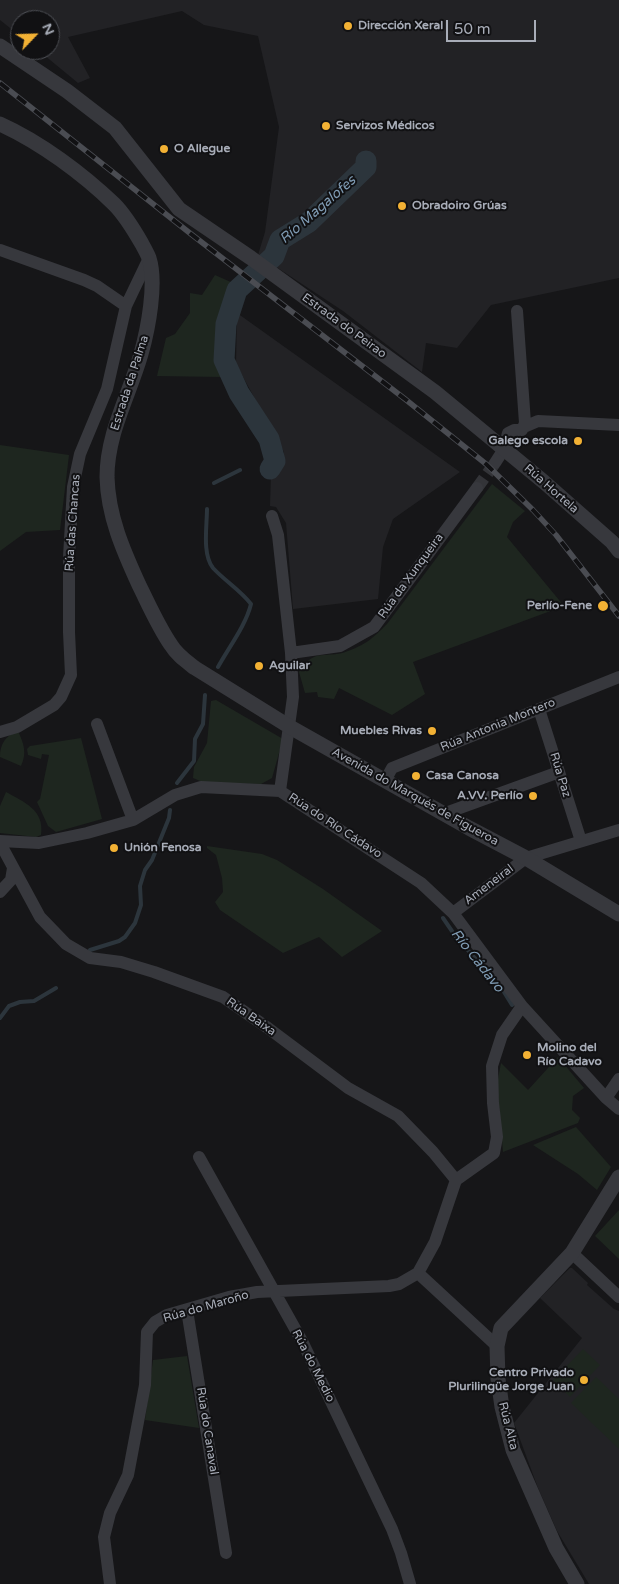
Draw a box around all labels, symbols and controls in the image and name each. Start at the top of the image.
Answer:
north arrow [10,10,60,60]
scale bar [449,10,539,42]
place label: Dirección Xeral [358,19,443,33]
marker: Dirección Xeral [342,20,354,32]
text: 50 m [454,20,491,38]
text: N [38,21,58,38]
place label: Servizos Médicos [336,119,434,133]
marker: Servizos Médicos [320,120,332,132]
place label: O Allegue [174,142,230,156]
marker: O Allegue [158,143,170,155]
water label: Río Magalofes [277,172,359,248]
place label: Obradoiro Grúas [412,199,507,213]
marker: Obradoiro Grúas [396,200,408,212]
street label: Estrada do Peirao [299,291,389,361]
street label: Estrada da Palma [108,334,152,432]
place label: Galego escola [488,434,568,448]
marker: Galego escola [572,435,584,447]
street label: Rúa Hortela [521,461,581,517]
street label: Rúa das Chancas [62,474,84,572]
street label: Rúa da Xunqueira [375,531,447,621]
place label: Perlío-Fene [527,599,592,613]
marker: Perlío-Fene [596,599,610,613]
place label: Aguilar [269,659,310,673]
marker: Aguilar [253,660,265,672]
street label: Rúa Antonia Montero [438,695,558,755]
place label: Muebles Rivas [340,724,422,738]
marker: Muebles Rivas [426,725,438,737]
street label: Avenida do Marqués de Figueroa [329,745,501,849]
street label: Rúa Paz [546,751,574,799]
place label: Casa Canosa [426,769,499,783]
marker: Casa Canosa [410,770,422,782]
place label: A.VV. Perlío [457,789,523,803]
street label: Rúa do Río Cádavo [286,790,384,862]
marker: A.VV. Perlío [527,790,539,802]
place label: Unión Fenosa [124,841,202,855]
marker: Unión Fenosa [108,842,120,854]
street label: Ameneiral [461,862,517,908]
water label: Río Cádavo [447,926,507,996]
street label: Rúa Baixa [224,995,278,1039]
place label: Molino del Río Cadavo [537,1041,602,1069]
marker: Molino del Río Cadavo [521,1049,533,1061]
street label: Rúa do Maroño [162,1288,250,1326]
street label: Rúa do Medio [288,1327,338,1405]
place label: Centro Privado Plurilingüe Jorge Juan [448,1366,574,1394]
marker: Centro Privado Plurilingüe Jorge Juan [578,1374,590,1386]
street label: Rúa do Canaval [193,1386,221,1476]
street label: Rúa Alta [495,1401,521,1451]

